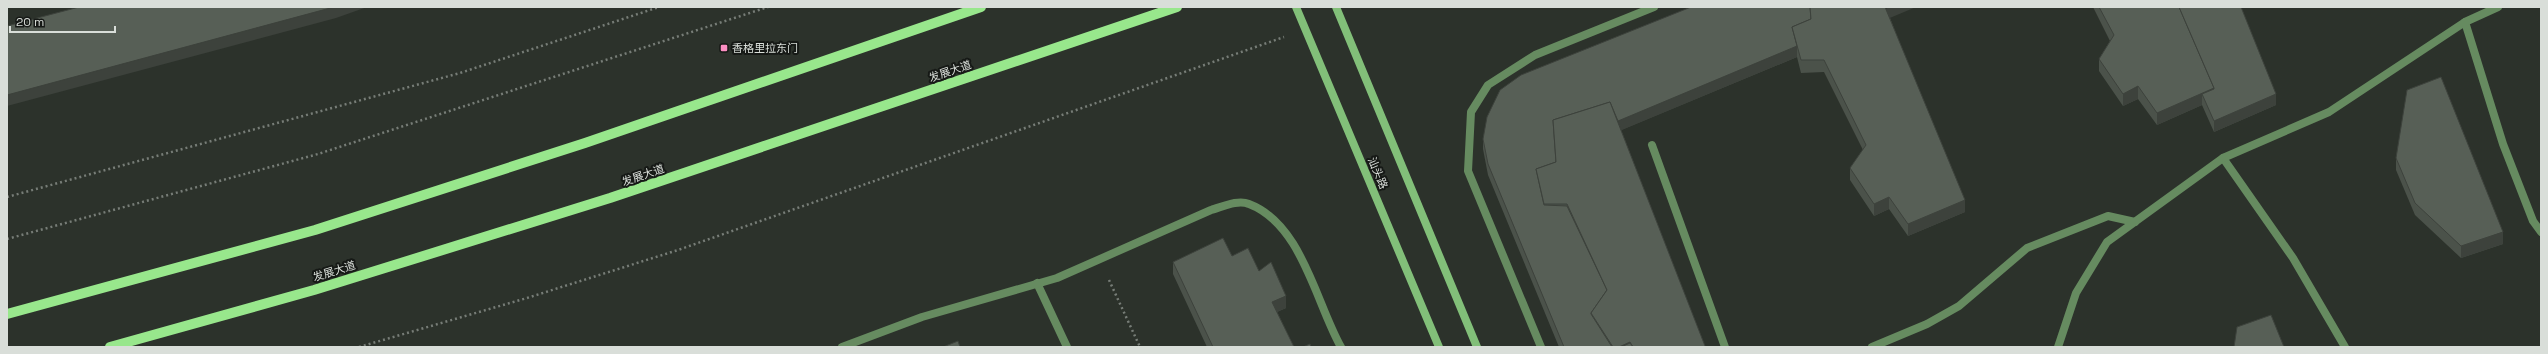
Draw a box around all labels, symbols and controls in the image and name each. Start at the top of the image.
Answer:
scale bar [10,8,115,34]
text: 20 m [16,14,44,30]
place label: 香格里拉东门 [732,41,798,55]
marker: 香格里拉东门 [719,43,729,53]
street label: 发展大道 [927,57,973,85]
street label: 汕头路 [1365,155,1391,191]
street label: 发展大道 [620,161,666,189]
street label: 发展大道 [311,258,357,284]

